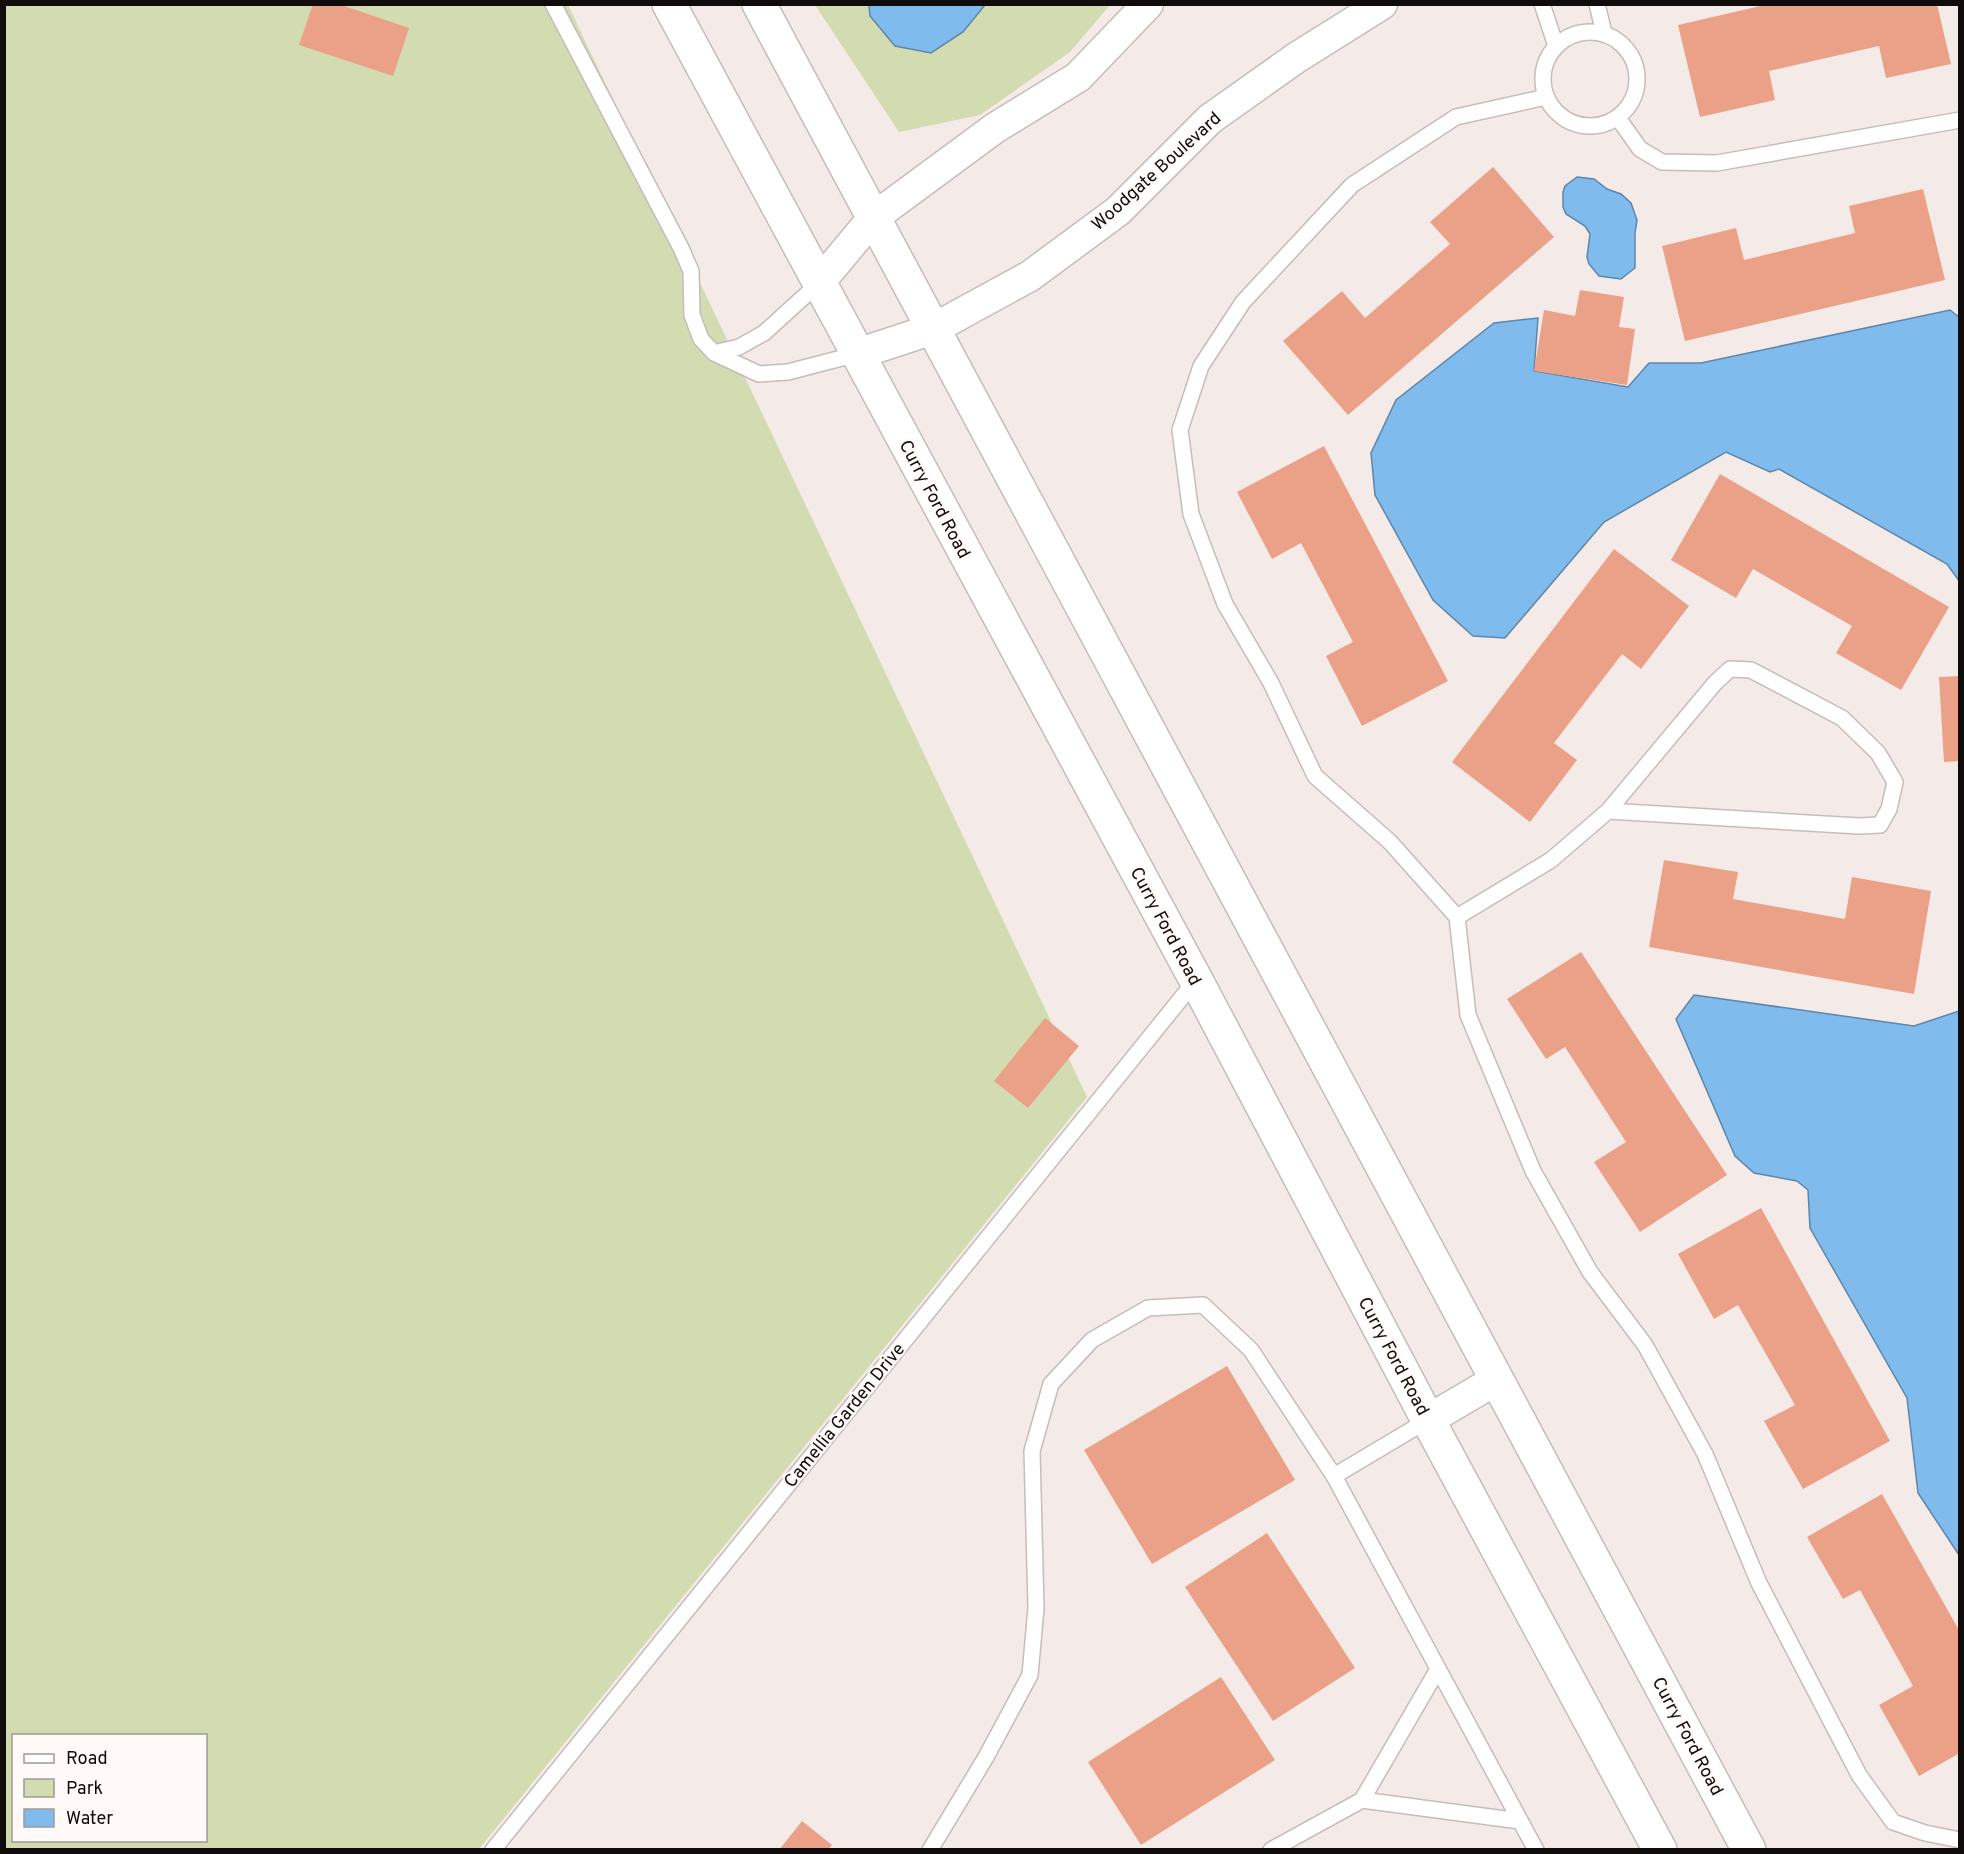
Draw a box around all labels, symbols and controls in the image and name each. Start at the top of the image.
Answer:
street label: Woodgate Boulevard [1087,108,1227,237]
street label: Curry Ford Road [893,436,975,563]
street label: Curry Ford Road [1124,863,1206,990]
street label: Curry Ford Road [1352,1293,1434,1420]
street label: Camellia Garden Drive [780,1339,911,1493]
street label: Curry Ford Road [1646,1673,1728,1800]
legend [12,1734,207,1842]
text: Road [66,1748,108,1771]
text: Park [66,1778,103,1801]
text: Water [66,1808,113,1831]

